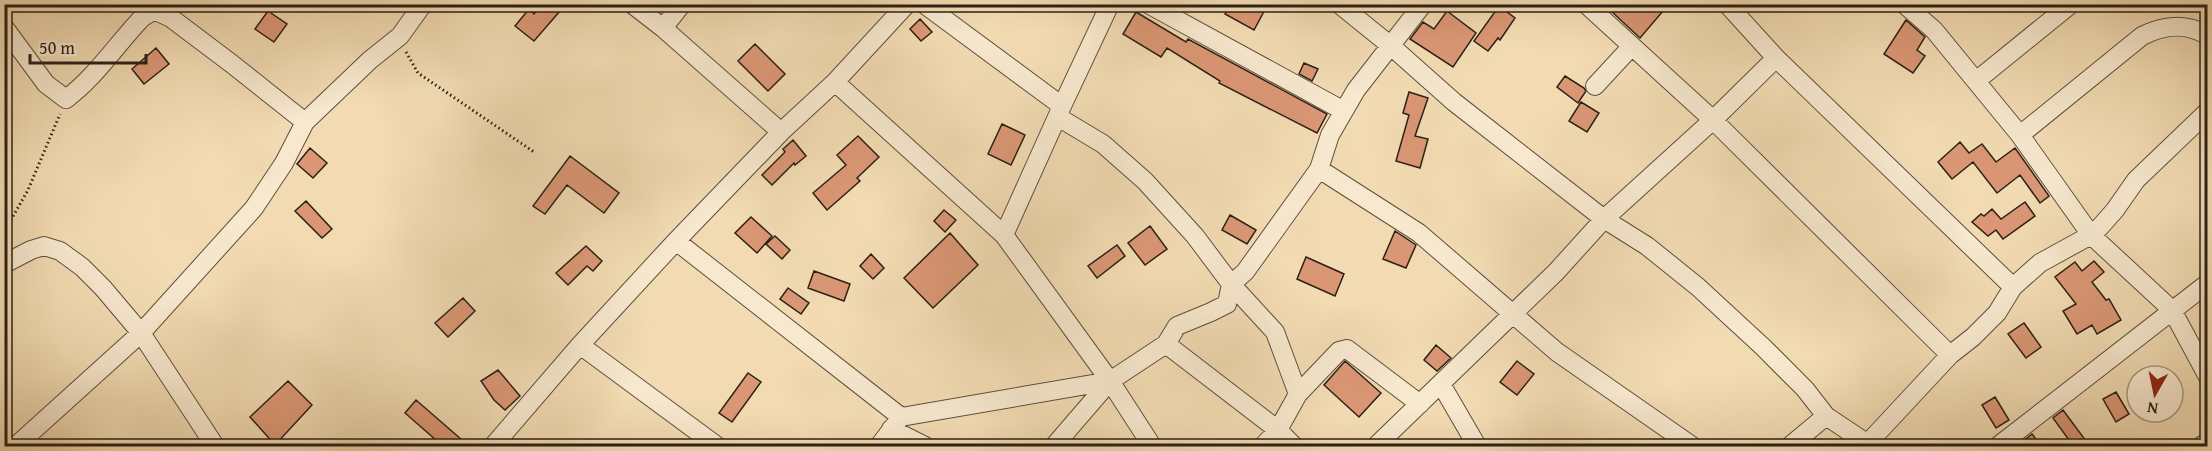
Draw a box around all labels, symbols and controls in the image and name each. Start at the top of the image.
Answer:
scale bar [30,27,146,65]
text: 50 m [39,34,75,61]
north arrow [2125,364,2185,424]
text: N [2145,396,2160,422]

